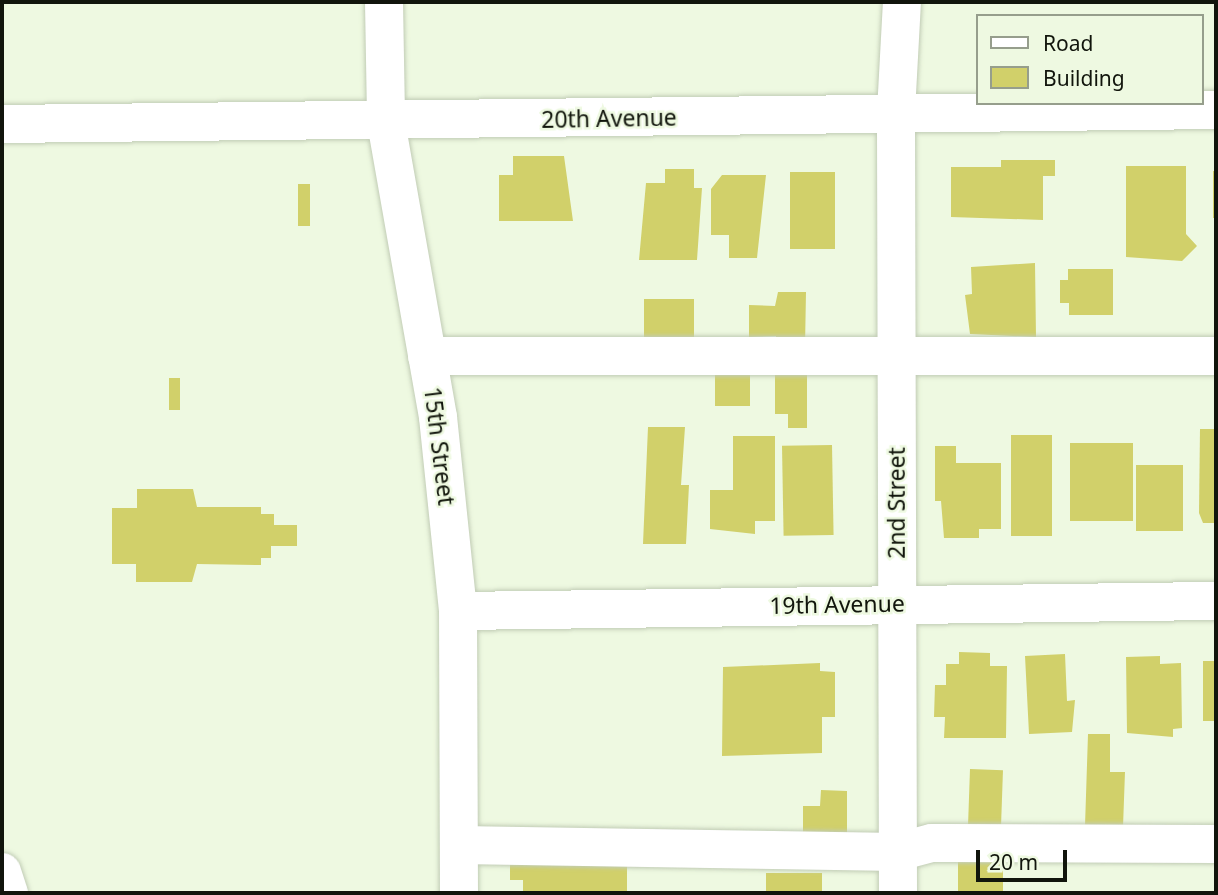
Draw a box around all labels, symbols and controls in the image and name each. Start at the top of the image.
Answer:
legend [976,14,1204,105]
text: Road [1043,29,1093,57]
text: Building [1043,64,1125,92]
street label: 20th Avenue [541,103,677,133]
street label: 15th Street [419,385,461,507]
street label: 2nd Street [882,447,910,559]
street label: 19th Avenue [769,589,905,619]
scale bar [980,836,1071,880]
text: 20 m [989,848,1038,876]

